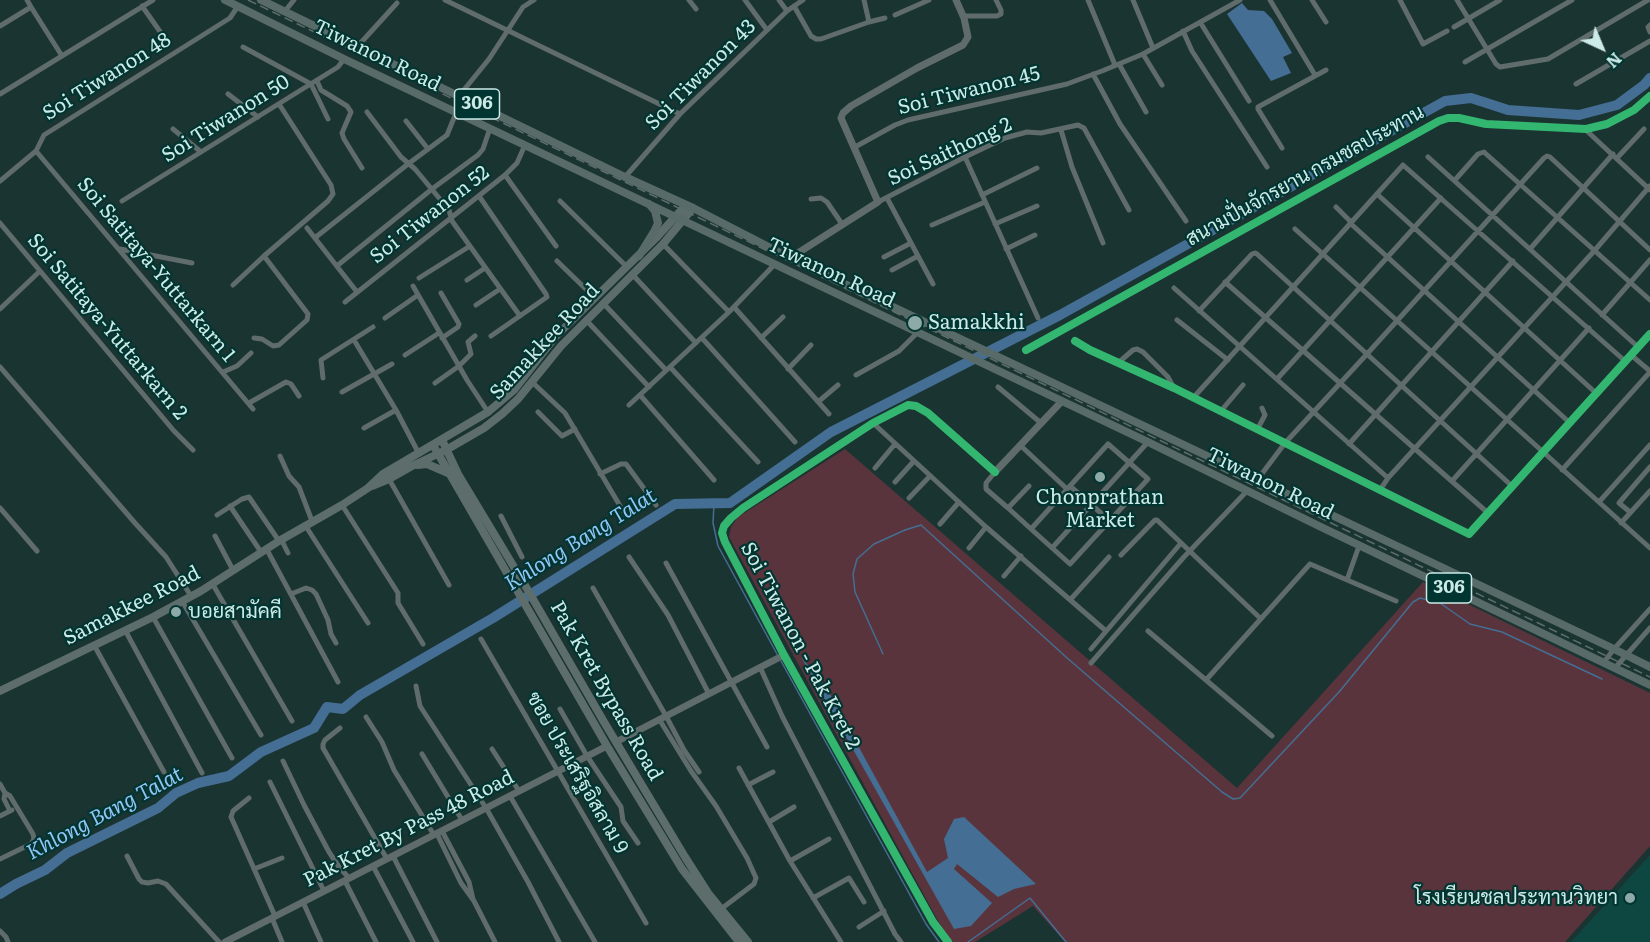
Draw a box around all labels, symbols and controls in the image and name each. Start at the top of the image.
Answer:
street label: Tiwanon Road [309,15,445,97]
street label: Soi Tiwanon 43 [641,15,761,135]
north arrow [1572,18,1632,78]
street label: Soi Tiwanon 48 [38,28,176,126]
text: N [1601,48,1628,74]
street label: Soi Tiwanon 45 [895,62,1043,120]
street label: Soi Tiwanon 50 [158,70,294,168]
road number: 306 [454,89,500,119]
street label: สนามปั่นจักรยาน กรมชลประทาน [1182,100,1428,252]
street label: Soi Saithong 2 [884,113,1016,191]
street label: Soi Tiwanon 52 [366,161,494,269]
street label: Soi Satitaya-Yuttarkarn 1 [72,173,240,367]
street label: Soi Satitaya-Yuttarkarn 2 [22,229,192,425]
street label: Tiwanon Road [763,233,899,313]
street label: Samakkee Road [485,279,605,405]
place label: Samakkhi [928,311,1025,335]
marker: Samakkhi [906,314,924,332]
street label: Tiwanon Road [1202,443,1338,525]
marker: Chonprathan Market [1093,470,1107,484]
water label: Khlong Bang Talat [501,483,661,597]
place label: Chonprathan Market [1036,486,1164,533]
street label: Soi Tiwanon - Pak Kret 2 [735,538,865,754]
street label: Samakkee Road [60,561,204,651]
road number: 306 [1426,573,1472,603]
street label: Pak Kret Bypass Road [545,597,667,785]
place label: บอยสามัคคี [188,600,282,624]
marker: บอยสามัคคี [169,605,183,619]
street label: ซอย ประเสริฐอิสลาม 9 [521,688,633,858]
water label: Khlong Bang Talat [22,762,188,866]
street label: Pak Kret By Pass 48 Road [300,765,518,893]
place label: โรงเรียนชลประทานวิทยา [1414,886,1618,910]
marker: โรงเรียนชลประทานวิทยา [1623,891,1637,905]

